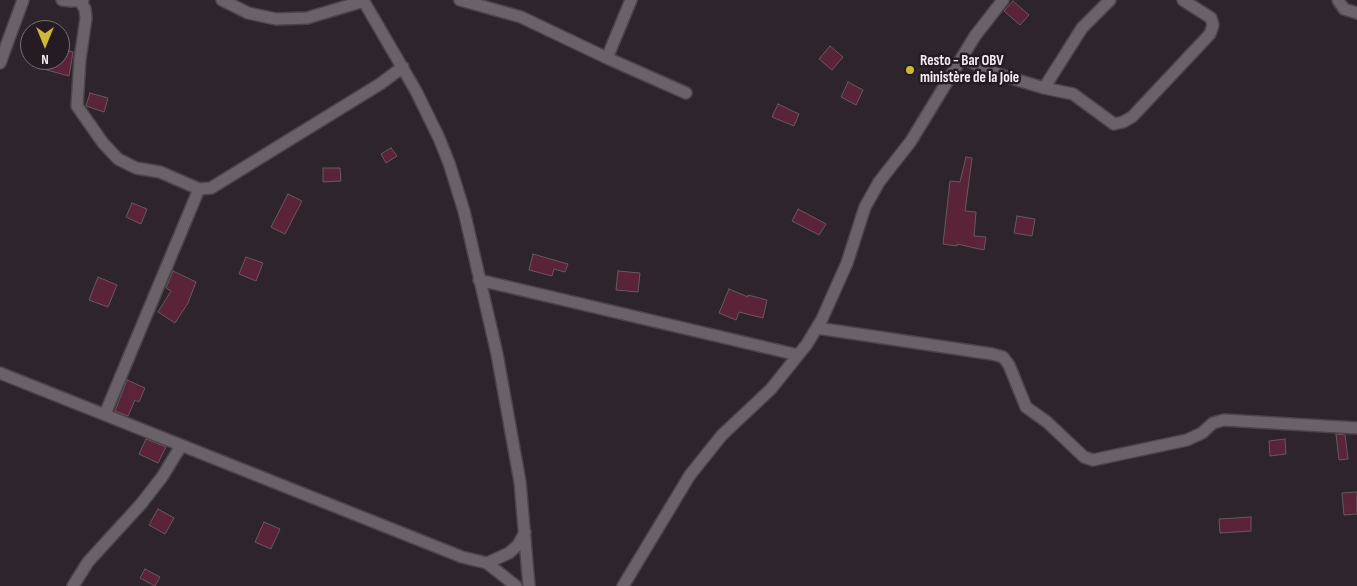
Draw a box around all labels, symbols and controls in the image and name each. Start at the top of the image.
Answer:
north arrow [20,20,70,70]
text: N [41,51,49,68]
place label: Resto - Bar OBV ministère de la Joie [920,52,1019,87]
marker: Resto - Bar OBV ministère de la Joie [904,64,916,76]

